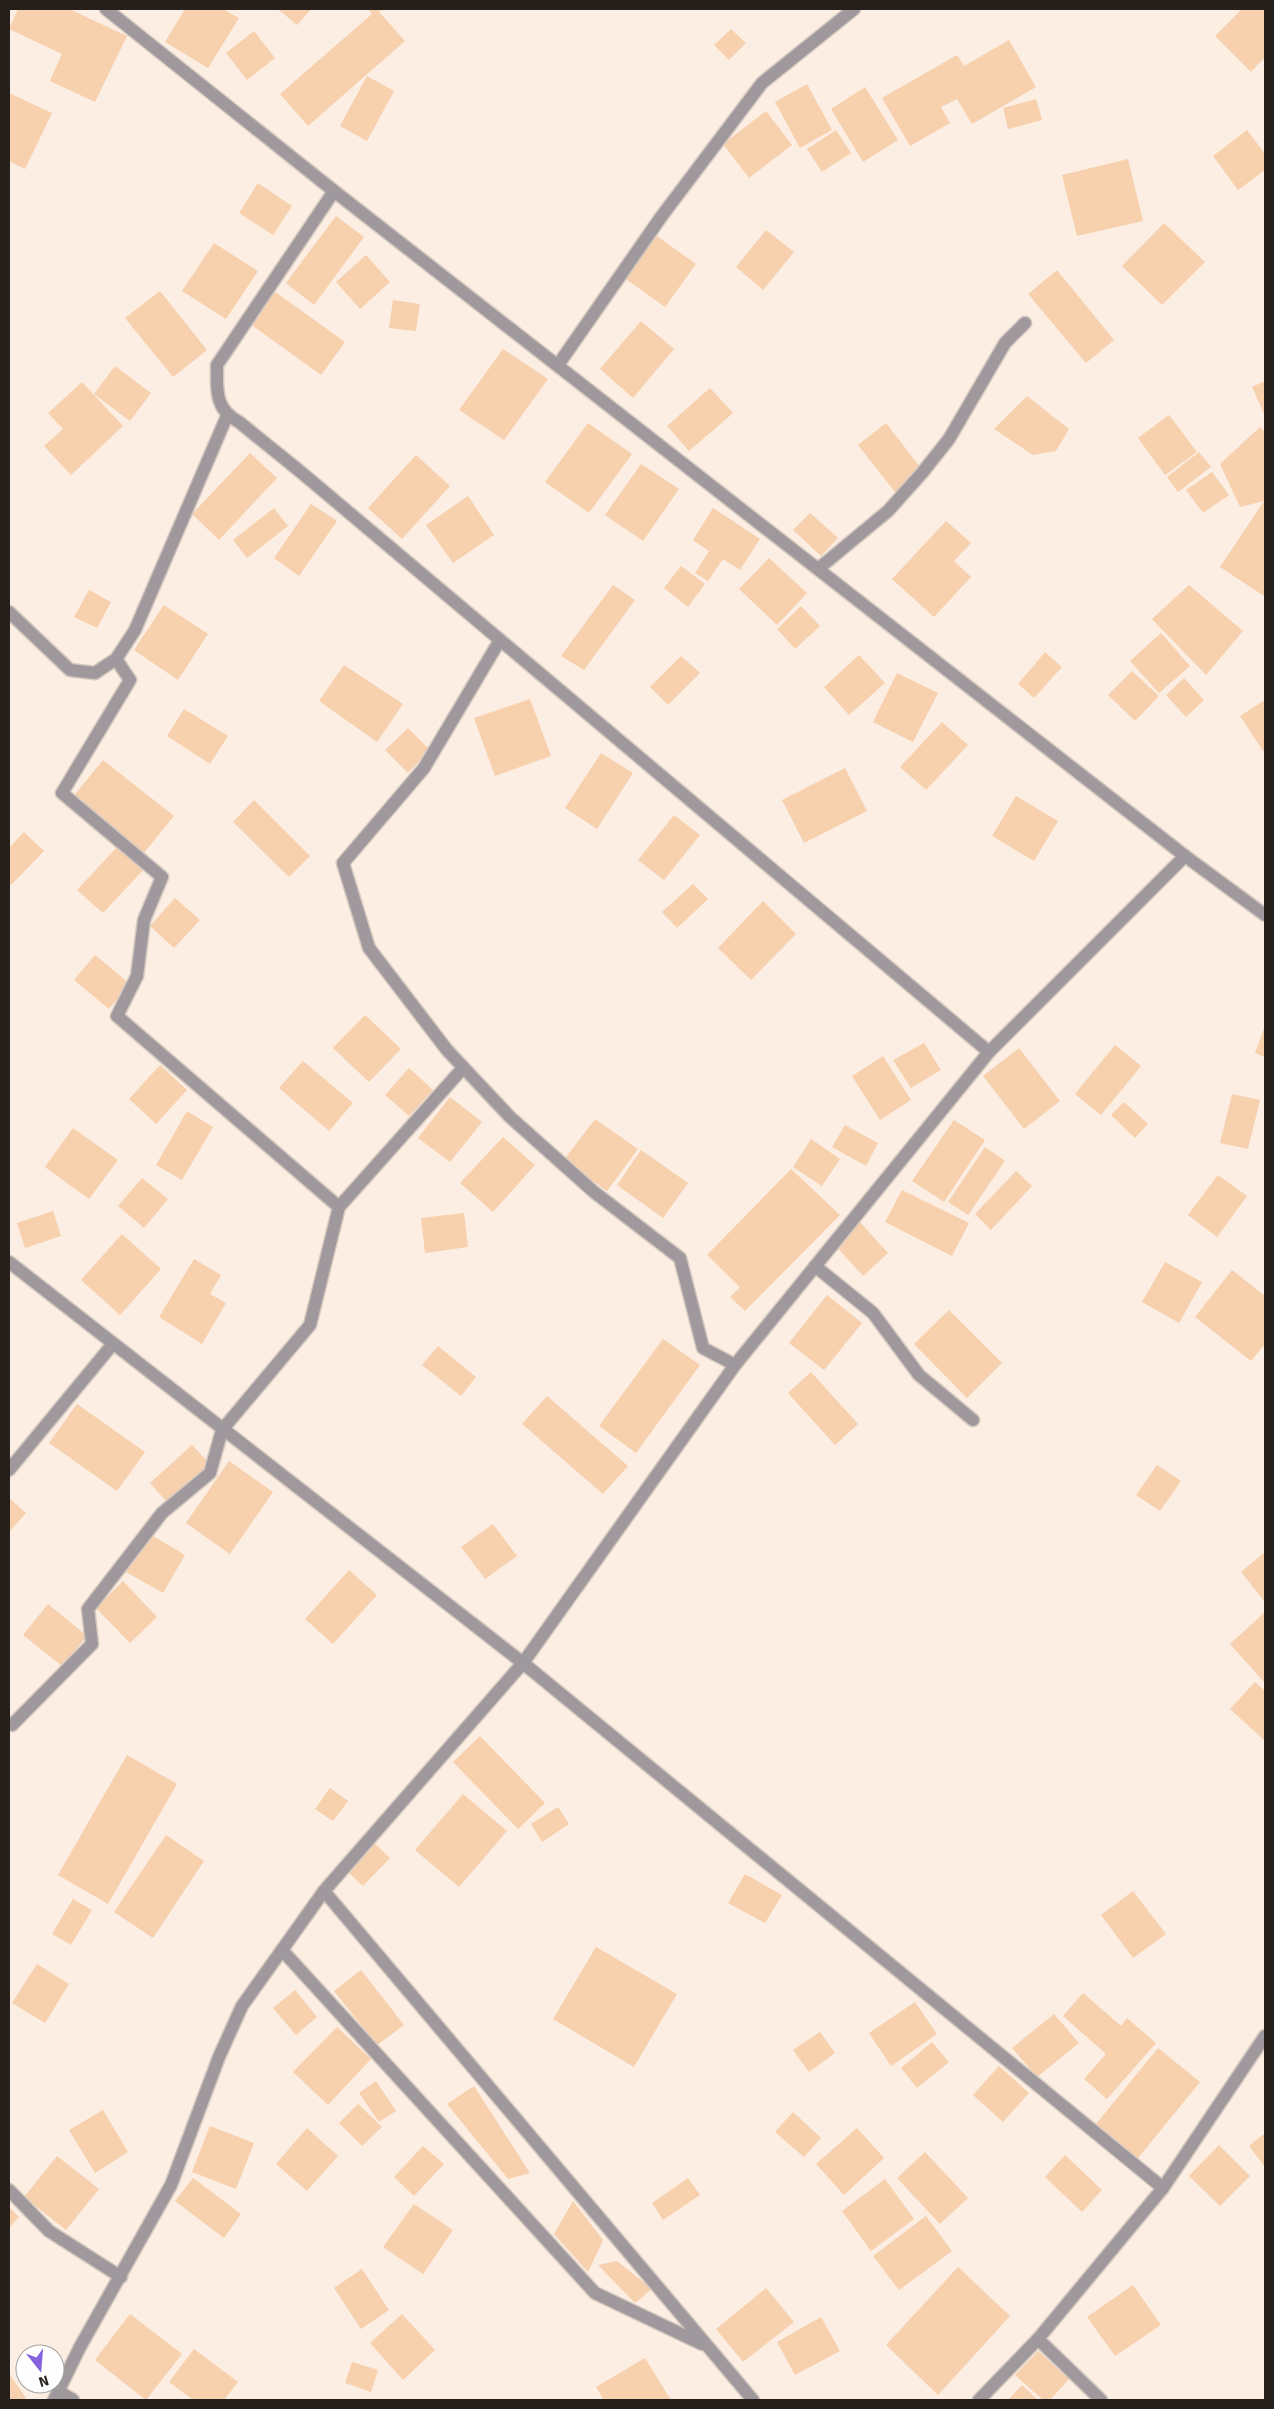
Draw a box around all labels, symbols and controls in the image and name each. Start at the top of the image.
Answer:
north arrow [15,2344,65,2394]
text: N [37,2371,51,2391]

